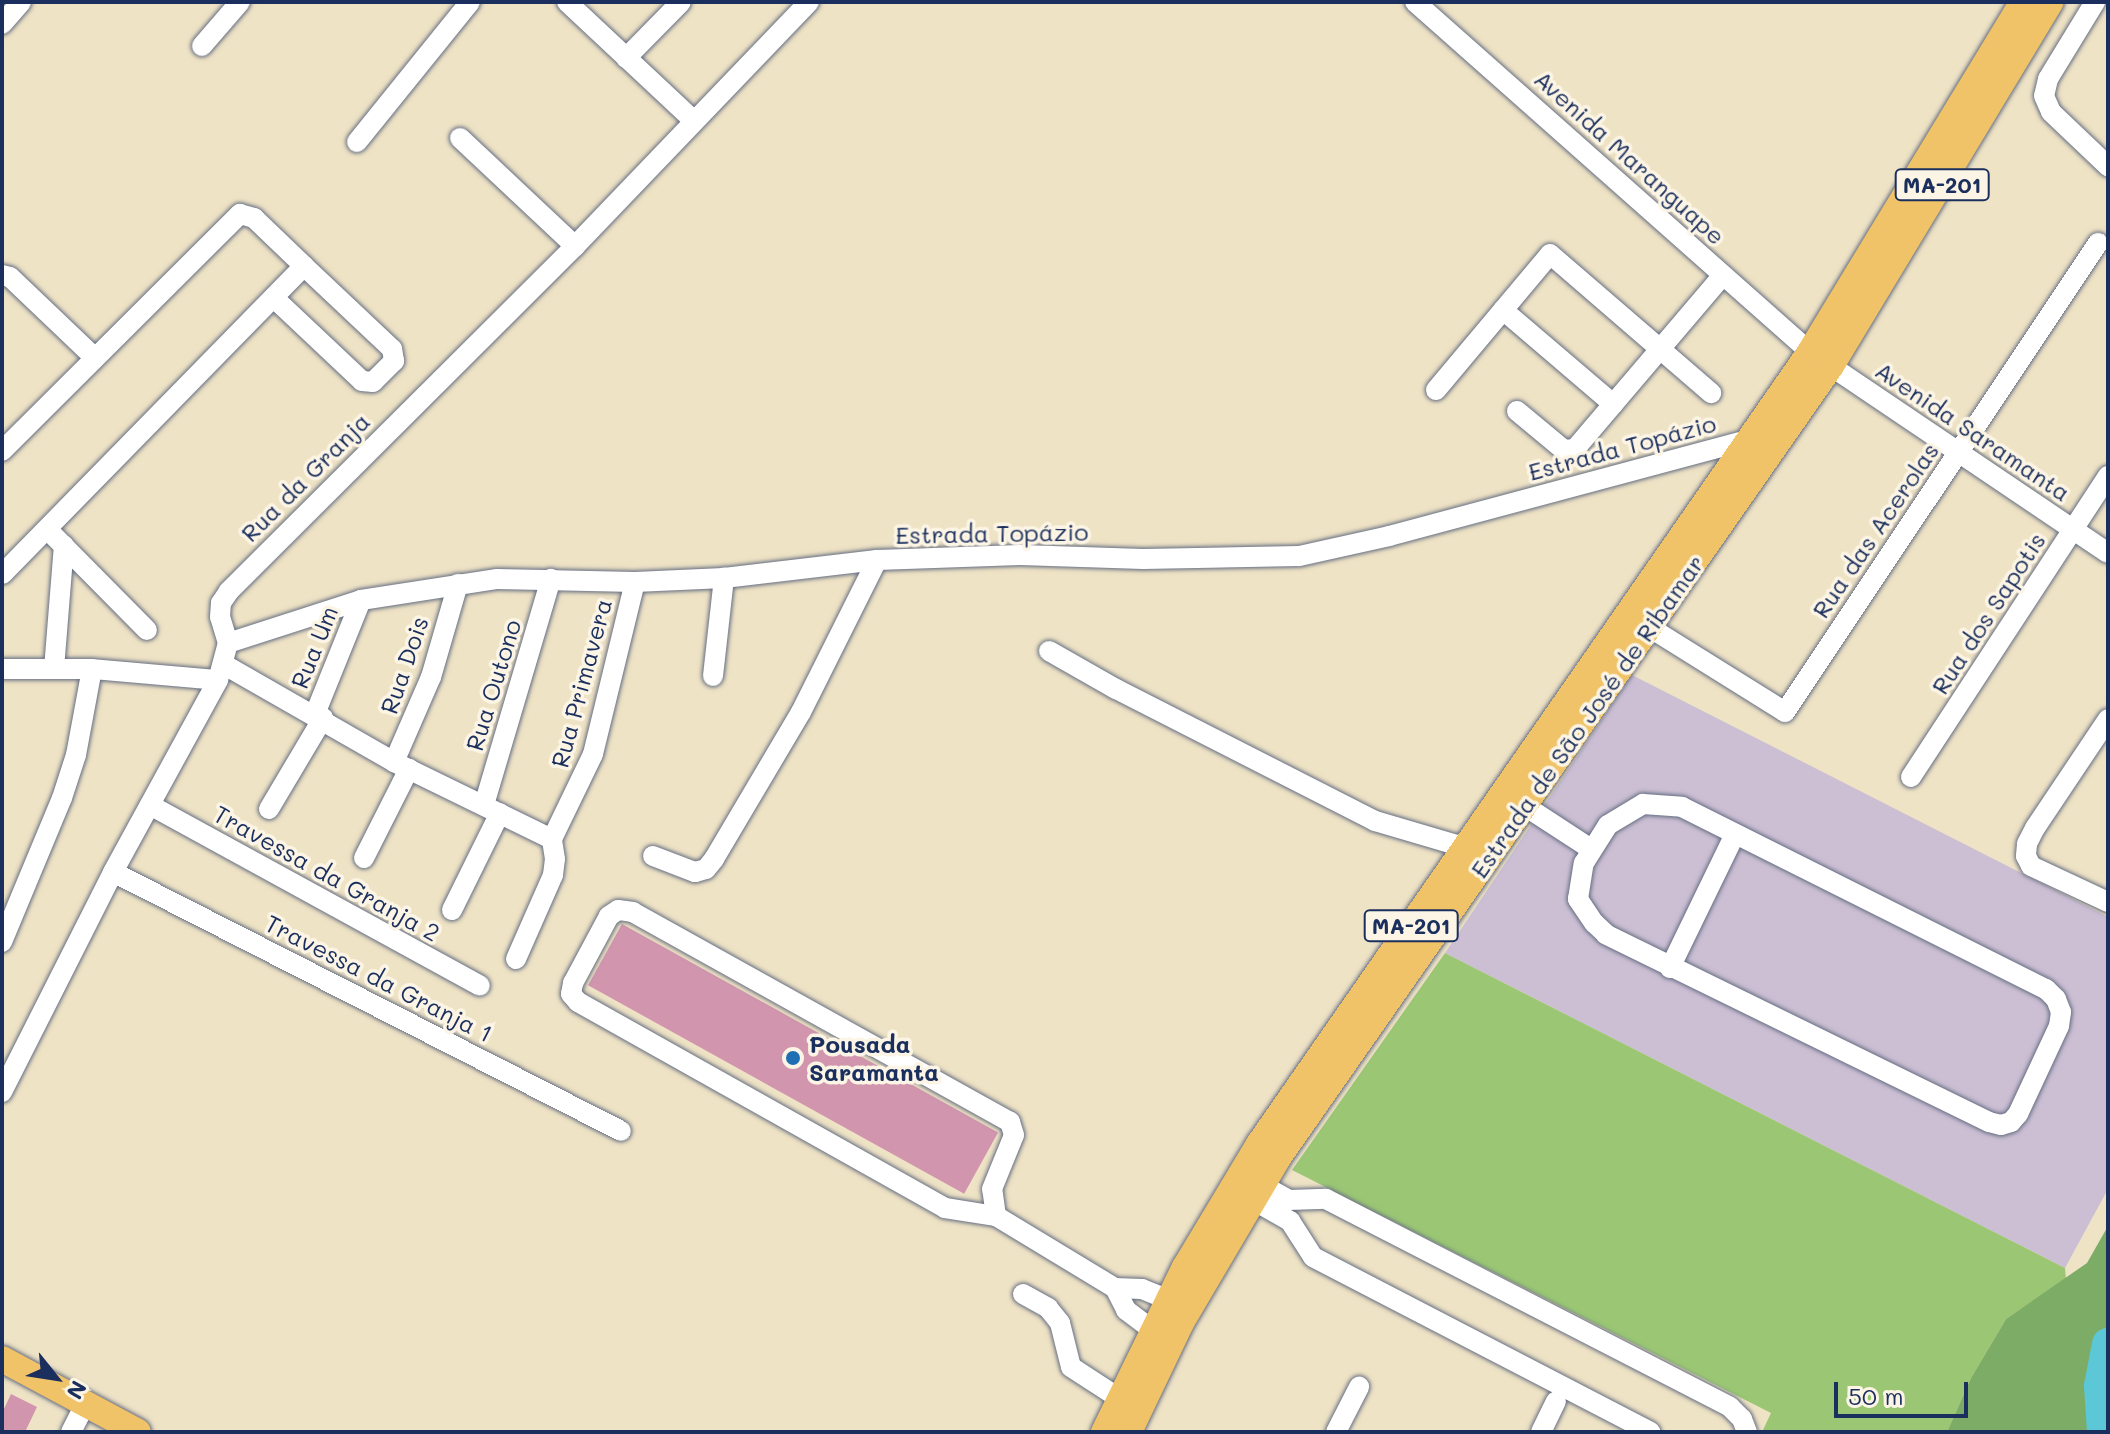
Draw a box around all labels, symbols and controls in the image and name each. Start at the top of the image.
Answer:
street label: Avenida Maranguape [1529,64,1731,250]
road number: MA-201 [1894,167,1990,203]
street label: Avenida Saramanta [1870,355,2076,507]
street label: Rua da Granja [235,407,375,547]
street label: Estrada Topázio [1525,408,1719,486]
street label: Rua das Acerolas [1806,437,1944,623]
street label: Estrada Topázio [895,517,1089,549]
street label: Rua dos Sapotis [1925,527,2051,699]
street label: Estrada de São José de Ribamar [1464,549,1710,883]
street label: Rua Primavera [545,595,617,771]
street label: Rua Um [284,602,344,692]
street label: Rua Dois [374,613,434,717]
street label: Rua Outono [459,616,527,754]
street label: Travessa da Granja 2 [209,799,445,947]
street label: Travessa da Granja 1 [261,908,497,1048]
road number: MA-201 [1363,908,1459,944]
place label: Pousada Saramanta [809,1030,939,1086]
marker: Pousada Saramanta [784,1049,802,1067]
north arrow [16,1338,96,1418]
scale bar [1838,1366,1972,1416]
text: N [60,1376,94,1405]
text: 50 m [1848,1380,1904,1411]

